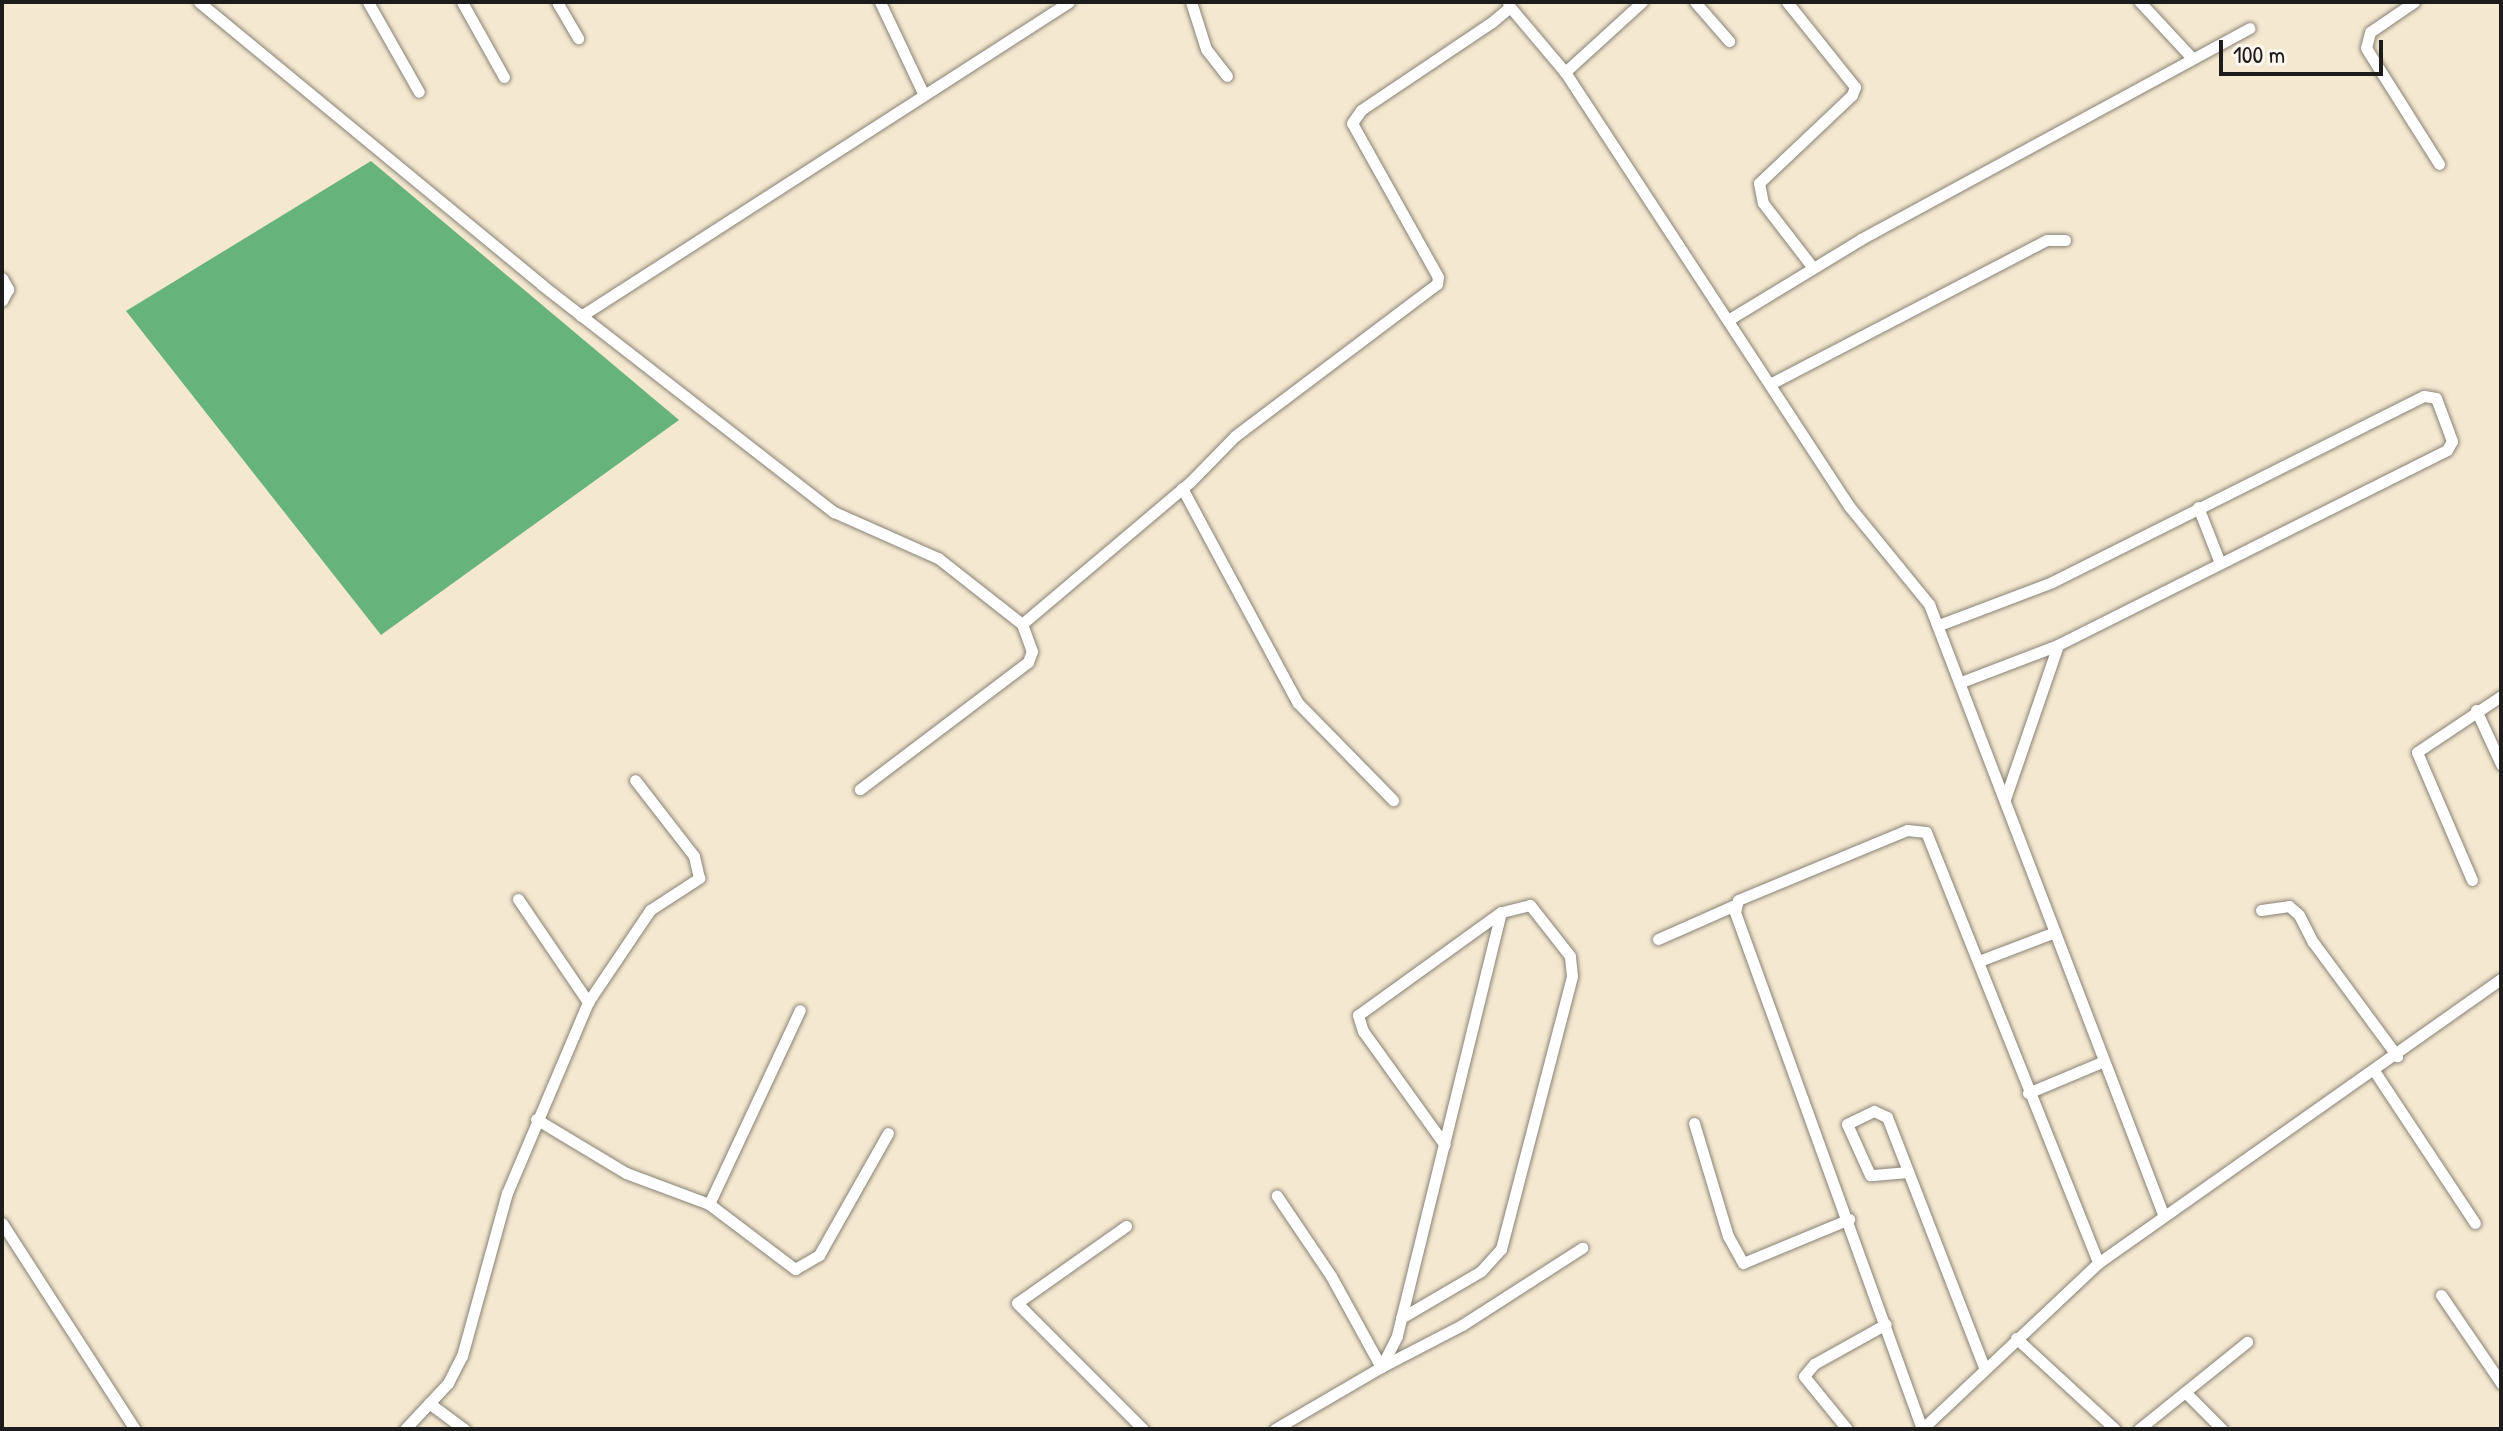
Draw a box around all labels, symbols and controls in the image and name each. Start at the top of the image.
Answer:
scale bar [2223,24,2387,74]
text: 100 m [2233,38,2285,70]

